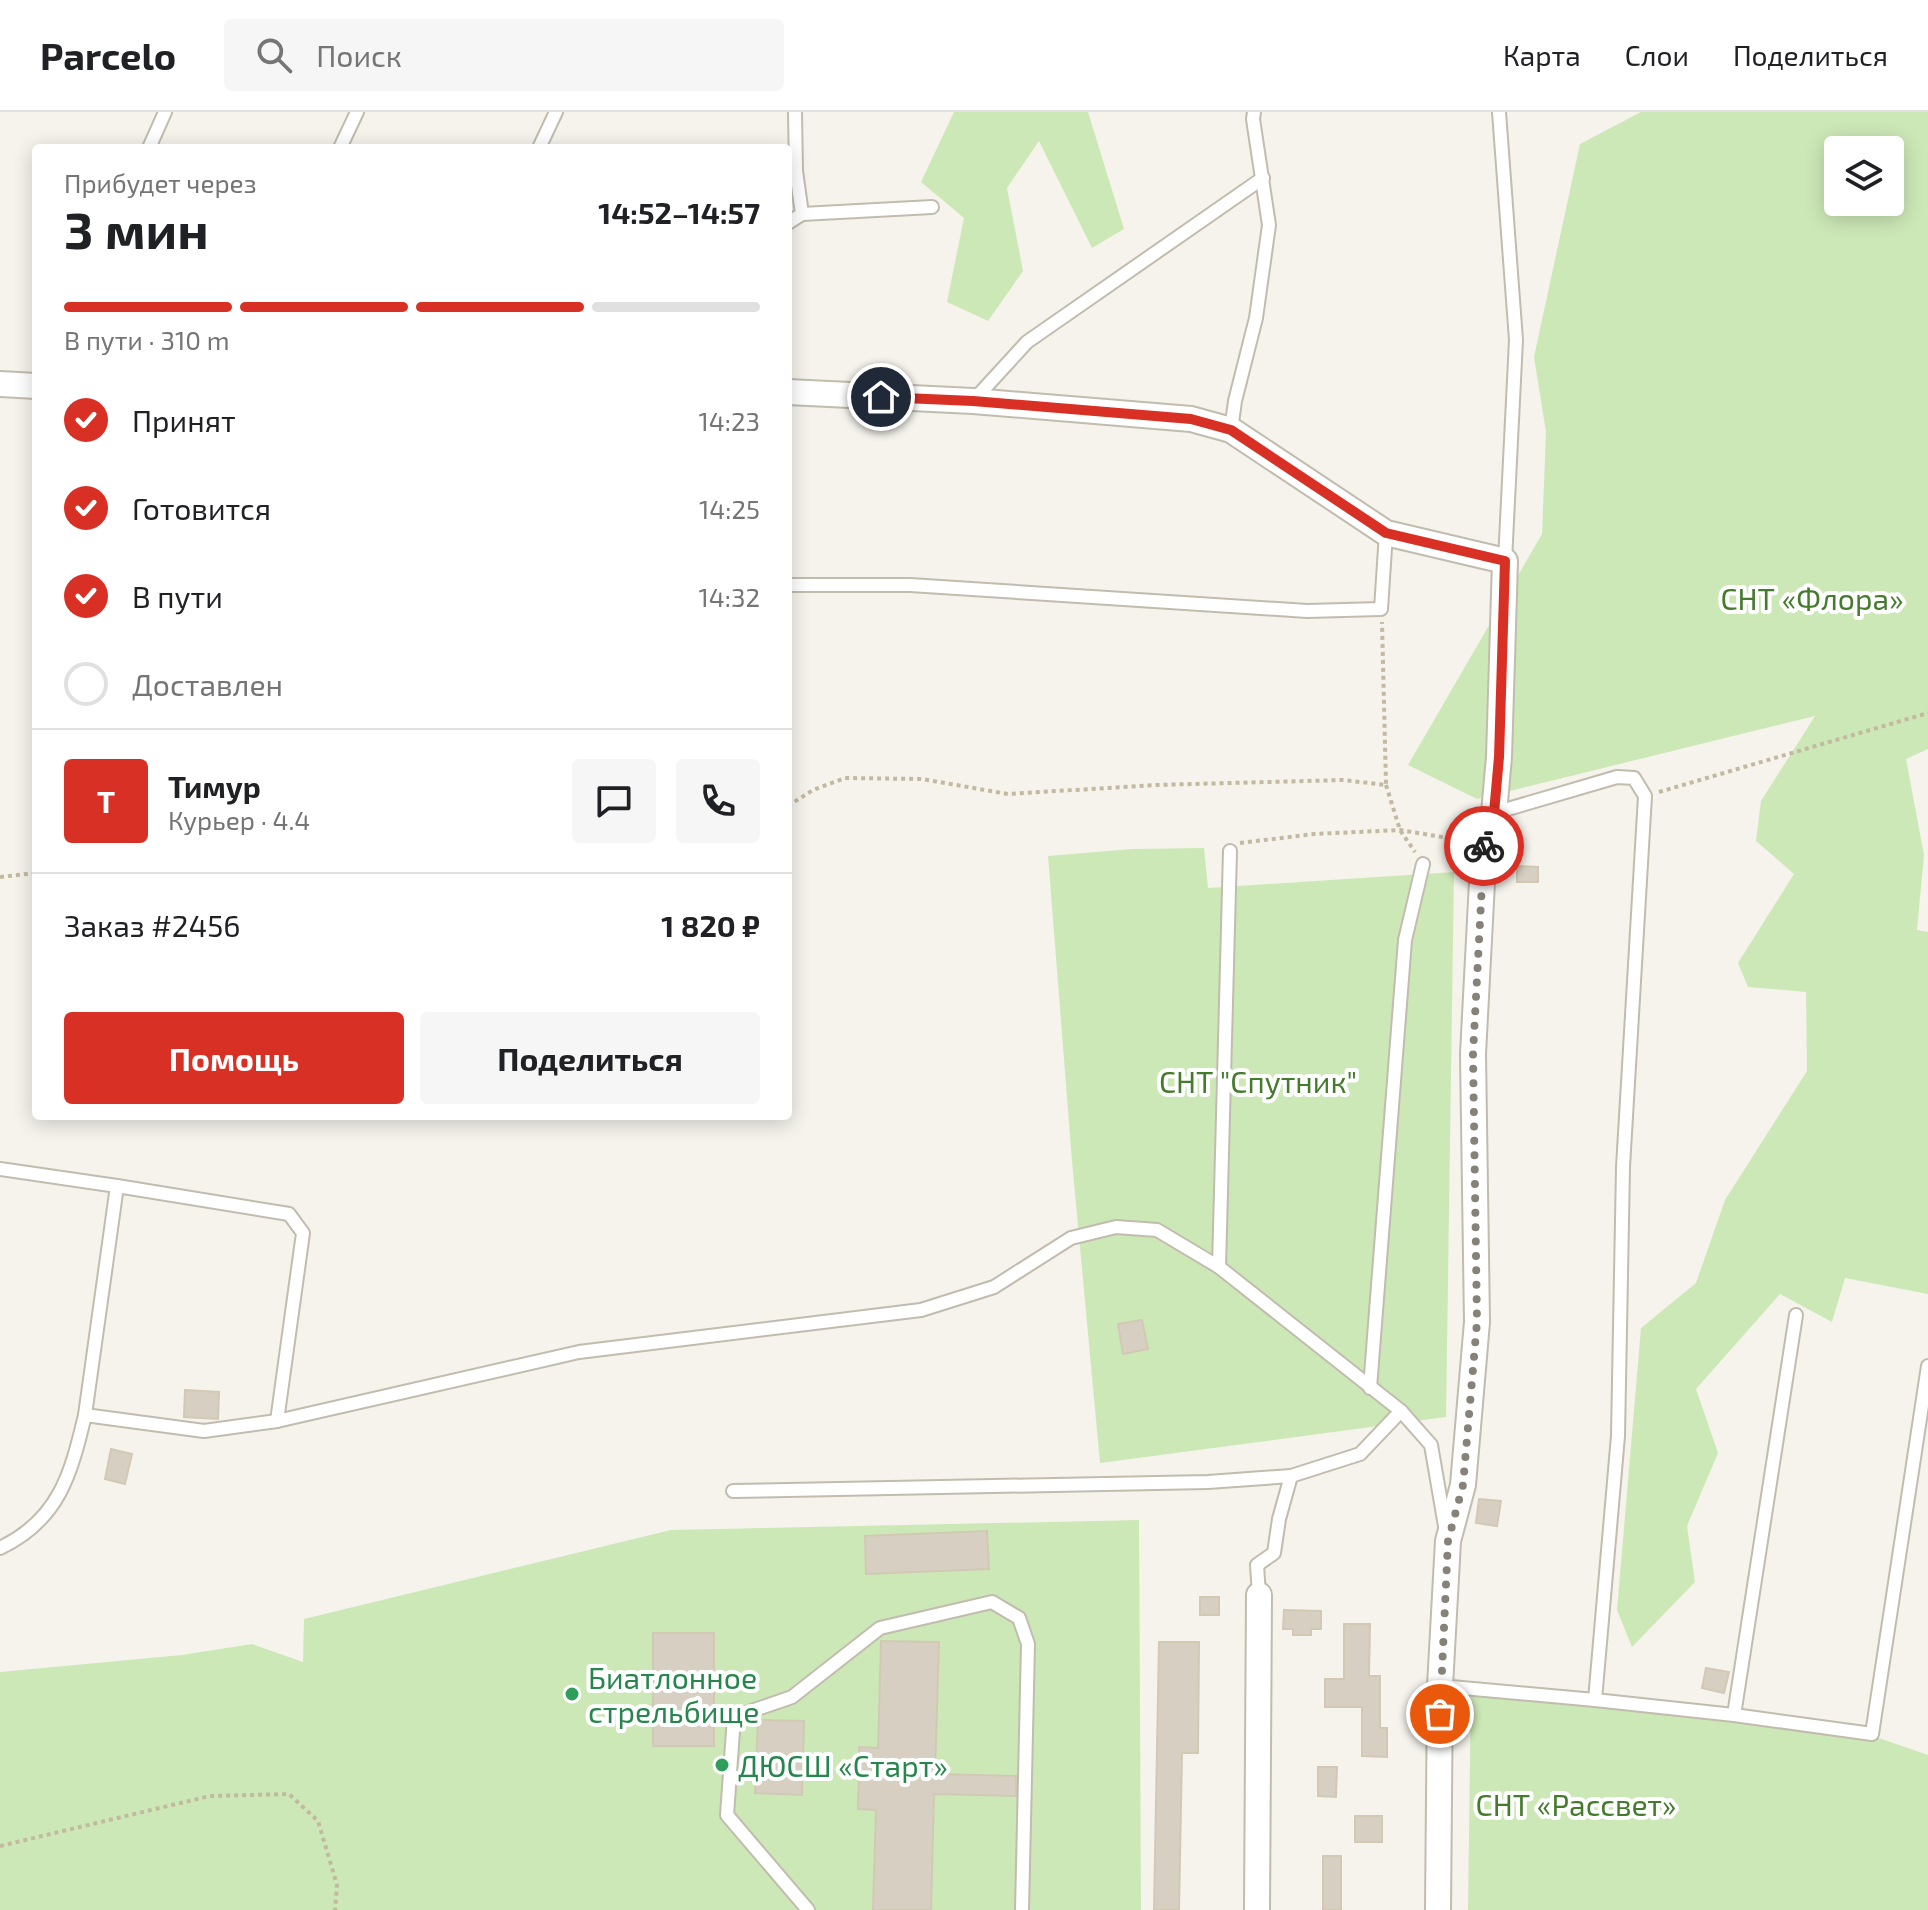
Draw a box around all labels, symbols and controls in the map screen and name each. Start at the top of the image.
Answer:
search box [224,19,784,91]
text: Parcelo [40,32,176,78]
icon: search [252,33,296,77]
text: Поиск [316,37,402,73]
text: Карта [1503,38,1581,72]
text: Слои [1625,38,1689,72]
text: Поделиться [1733,38,1888,72]
map controls [1824,136,1904,216]
button: layers [1824,136,1904,216]
text: Прибудет через [64,167,257,198]
text: 14:52–14:57 [598,194,760,230]
text: 3 мин [64,197,209,259]
text: В пути · 310 m [64,324,230,355]
pin [847,363,915,431]
icon: home [859,375,903,419]
icon: check [64,398,108,442]
text: Принят [132,402,236,438]
text: 14:23 [698,405,760,436]
icon: check [64,486,108,530]
text: Готовится [132,490,271,526]
text: 14:25 [699,493,760,524]
icon: check [64,574,108,618]
text: В пути [132,578,223,614]
park label: СНТ «Флора» [1720,580,1904,616]
text: 14:32 [698,581,760,612]
text: Доставлен [132,666,283,702]
button: chat [572,759,656,843]
button: phone [676,759,760,843]
text: Тимур [168,768,261,804]
text: Т [97,783,115,819]
text: Курьер · 4.4 [168,804,310,835]
courier [1444,806,1524,886]
icon: bike [1462,824,1506,868]
text: Заказ #2456 [64,907,240,943]
text: 1 820 ₽ [661,907,760,943]
button: Помощь [64,1012,404,1104]
button: Поделиться [420,1012,760,1104]
park label: СНТ "Спутник" [1159,1063,1357,1100]
place label: Биатлонное стрельбище [588,1659,759,1729]
pin [1406,1680,1474,1748]
marker: Биатлонное стрельбище [563,1685,581,1703]
icon: bag [1418,1692,1462,1736]
place label: ДЮСШ «Старт» [738,1747,948,1783]
marker: ДЮСШ «Старт» [713,1756,731,1774]
park label: СНТ «Рассвет» [1476,1786,1676,1822]

